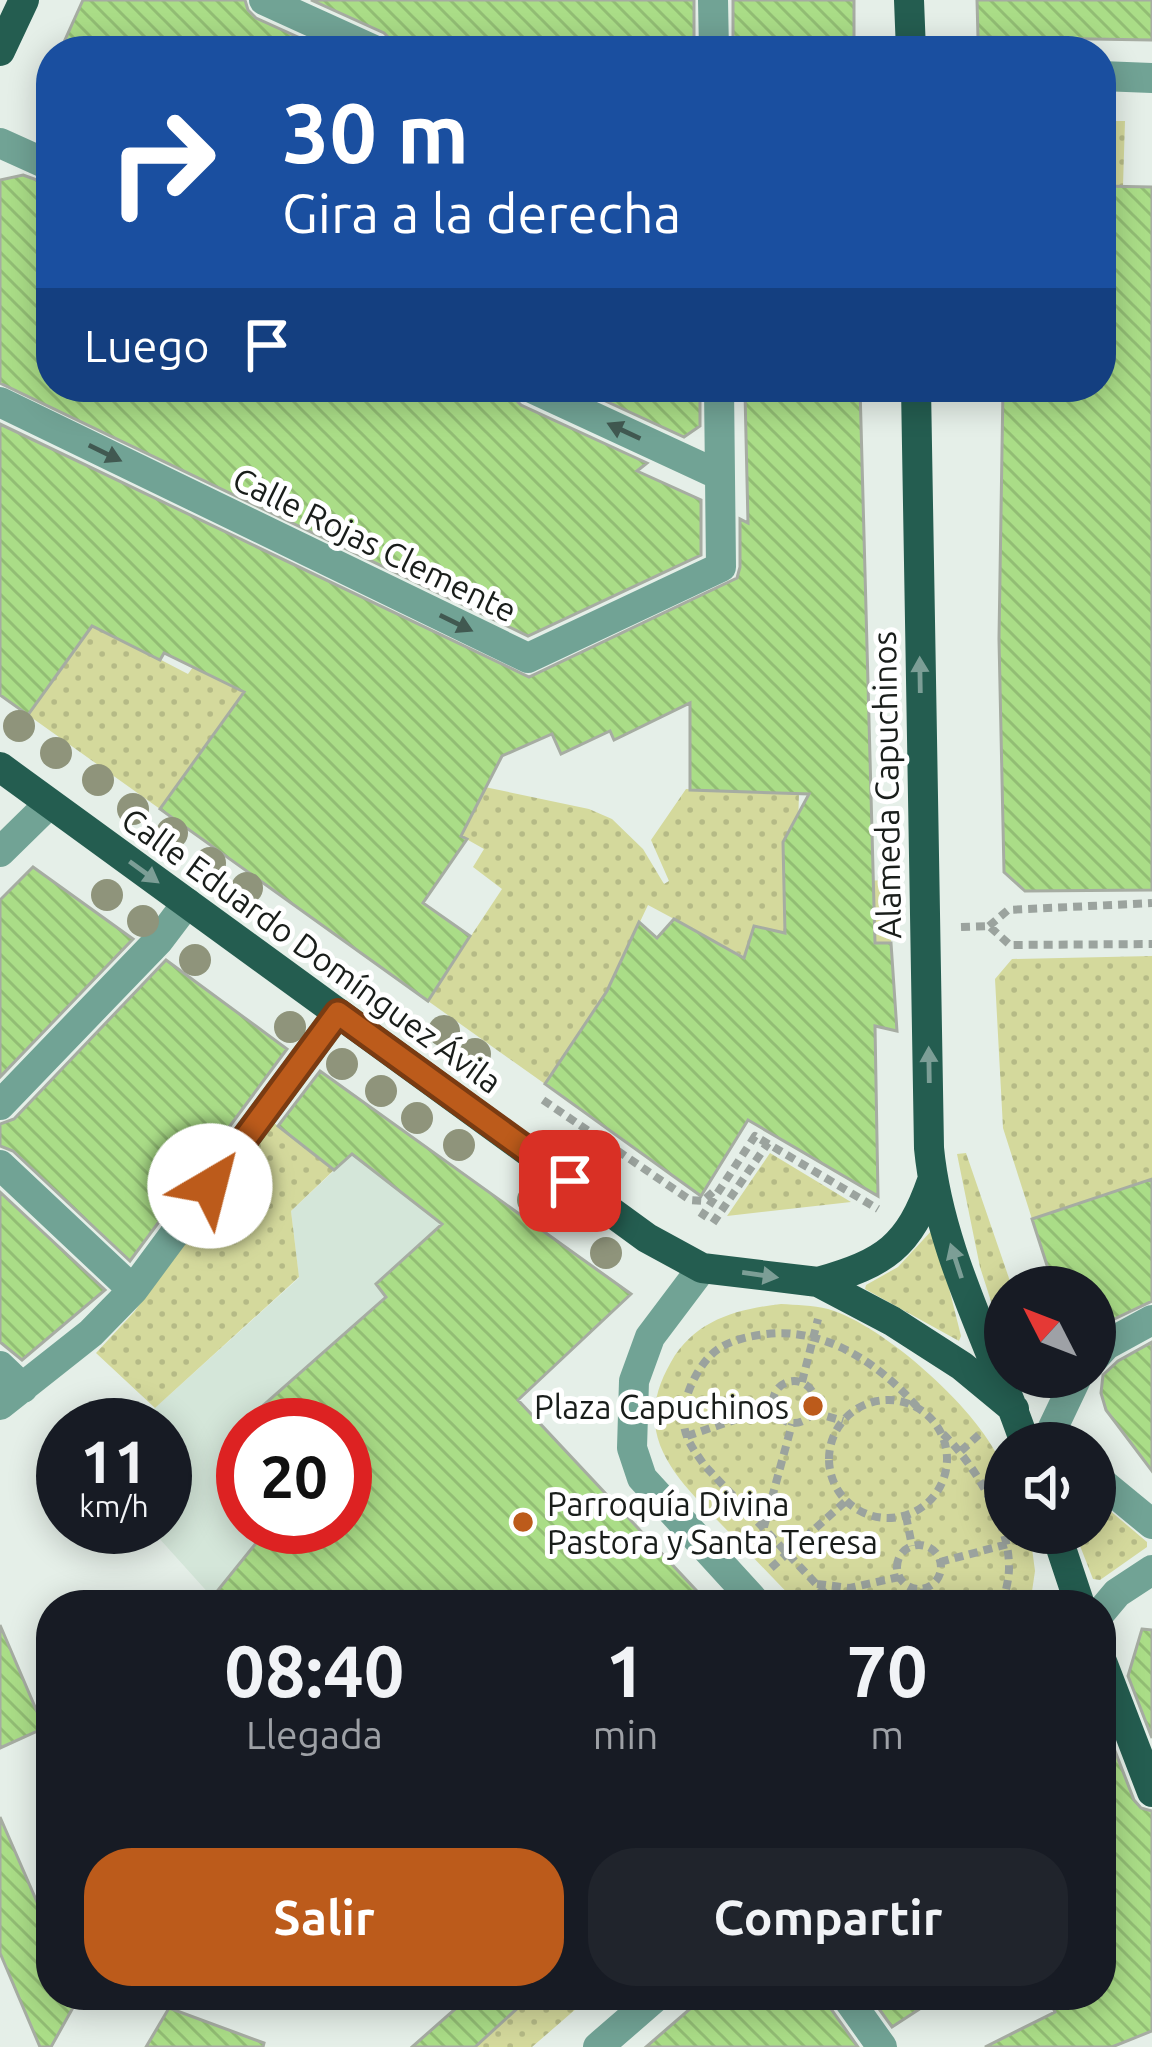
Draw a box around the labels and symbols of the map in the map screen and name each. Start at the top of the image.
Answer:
one-way arrow [606,421,641,441]
one-way arrow [88,443,123,463]
street label: Calle Rojas Clemente [227,459,523,629]
one-way arrow [439,613,474,633]
street label: Alameda Capuchinos [865,631,907,939]
one-way arrow [910,655,930,693]
street label: Calle Eduardo Domínguez Ávila [115,798,510,1100]
one-way arrow [128,860,160,883]
one-way arrow [920,1045,939,1083]
position arrow [147,1123,273,1249]
pin [519,1130,621,1232]
one-way arrow [946,1242,965,1279]
one-way arrow [742,1266,779,1285]
north arrow [984,1266,1116,1398]
place label: Plaza Capuchinos [534,1388,789,1425]
marker: Plaza Capuchinos [800,1393,826,1419]
speed limit sign: 20 [216,1398,372,1554]
place label: Parroquía Divina Pastora y Santa Teresa [547,1485,878,1560]
marker: Parroquía Divina Pastora y Santa Teresa [510,1509,536,1535]

